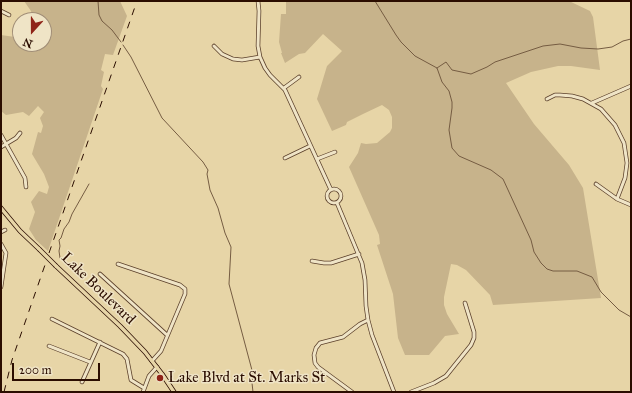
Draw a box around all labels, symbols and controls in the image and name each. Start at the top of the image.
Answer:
north arrow [12,12,52,52]
text: N [21,35,35,50]
street label: Lake Boulevard [57,249,139,329]
scale bar [14,355,102,381]
text: 200 m [19,363,52,377]
place label: Lake Blvd at St. Marks St [168,369,325,387]
marker: Lake Blvd at St. Marks St [155,373,165,383]

